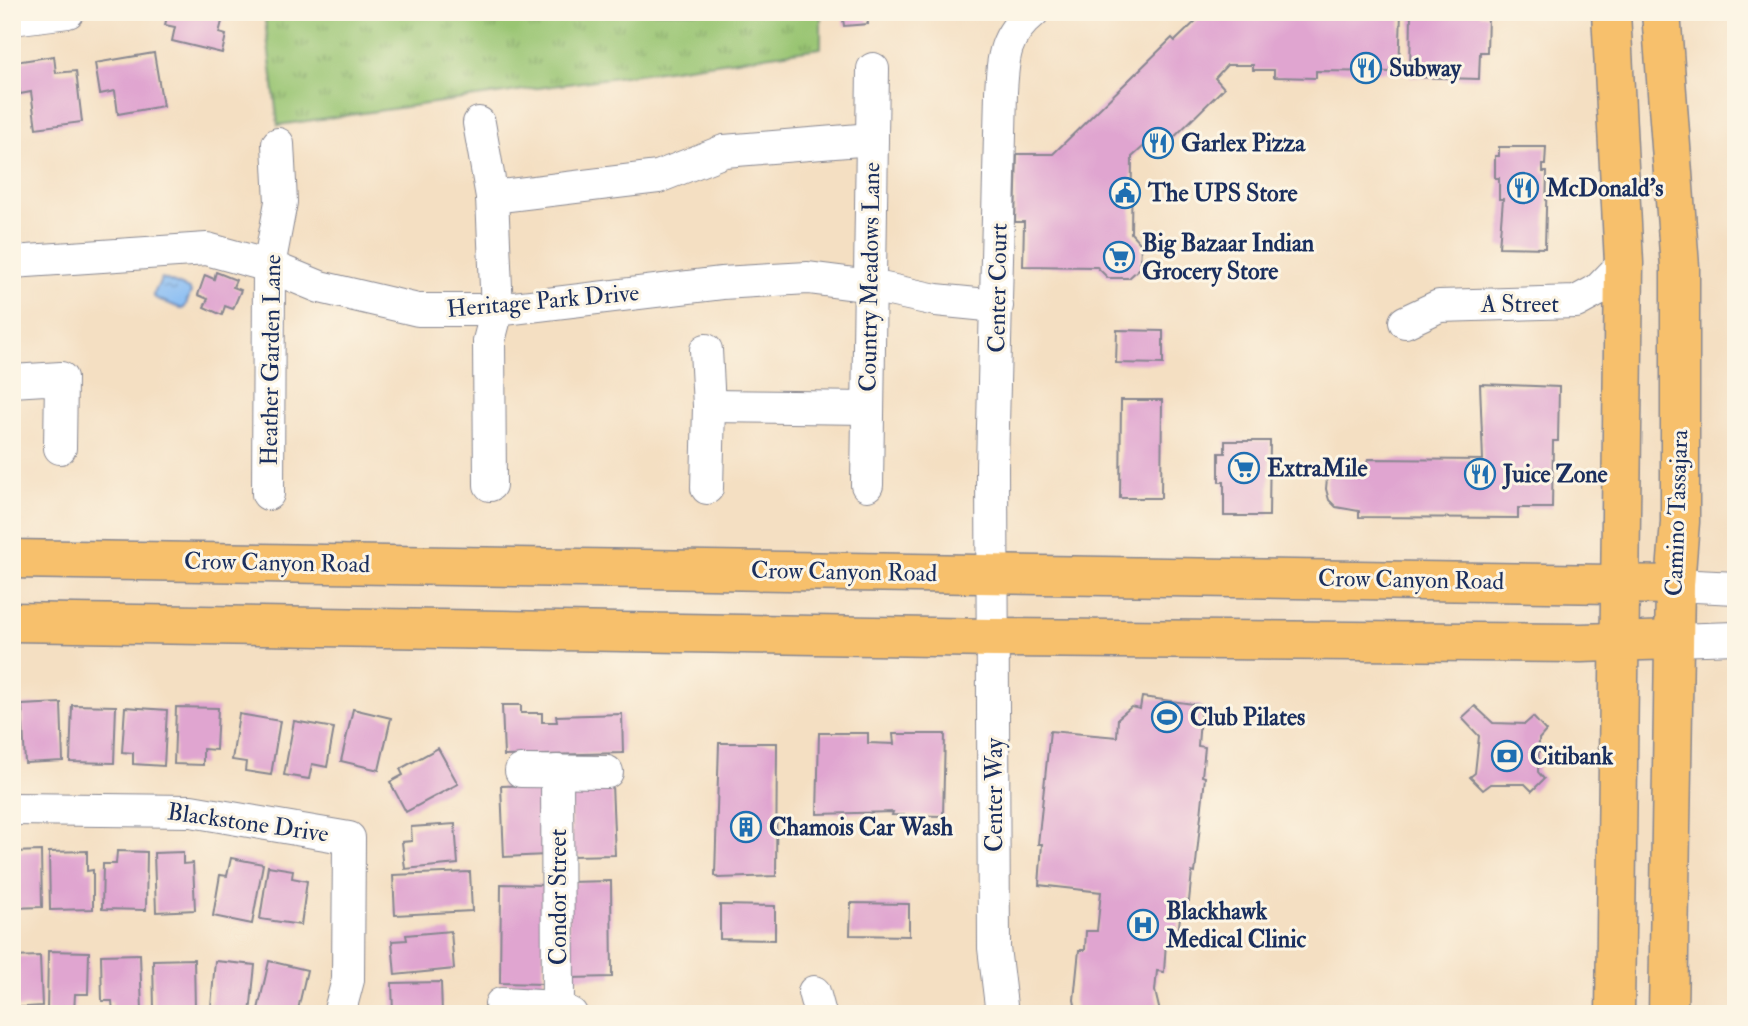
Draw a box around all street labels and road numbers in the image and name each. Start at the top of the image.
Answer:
street label: Country Meadows Lane [852,162,888,392]
street label: Center Court [981,223,1015,353]
street label: Heather Garden Lane [254,254,288,466]
street label: Heritage Park Drive [446,277,640,325]
street label: A Street [1480,289,1559,320]
street label: Camino Tassajara [1659,428,1695,597]
street label: Crow Canyon Road [184,546,371,580]
street label: Crow Canyon Road [751,555,938,589]
street label: Crow Canyon Road [1318,563,1505,597]
street label: Center Way [979,737,1010,852]
street label: Blackstone Drive [165,796,331,850]
street label: Condor Street [543,828,574,965]

